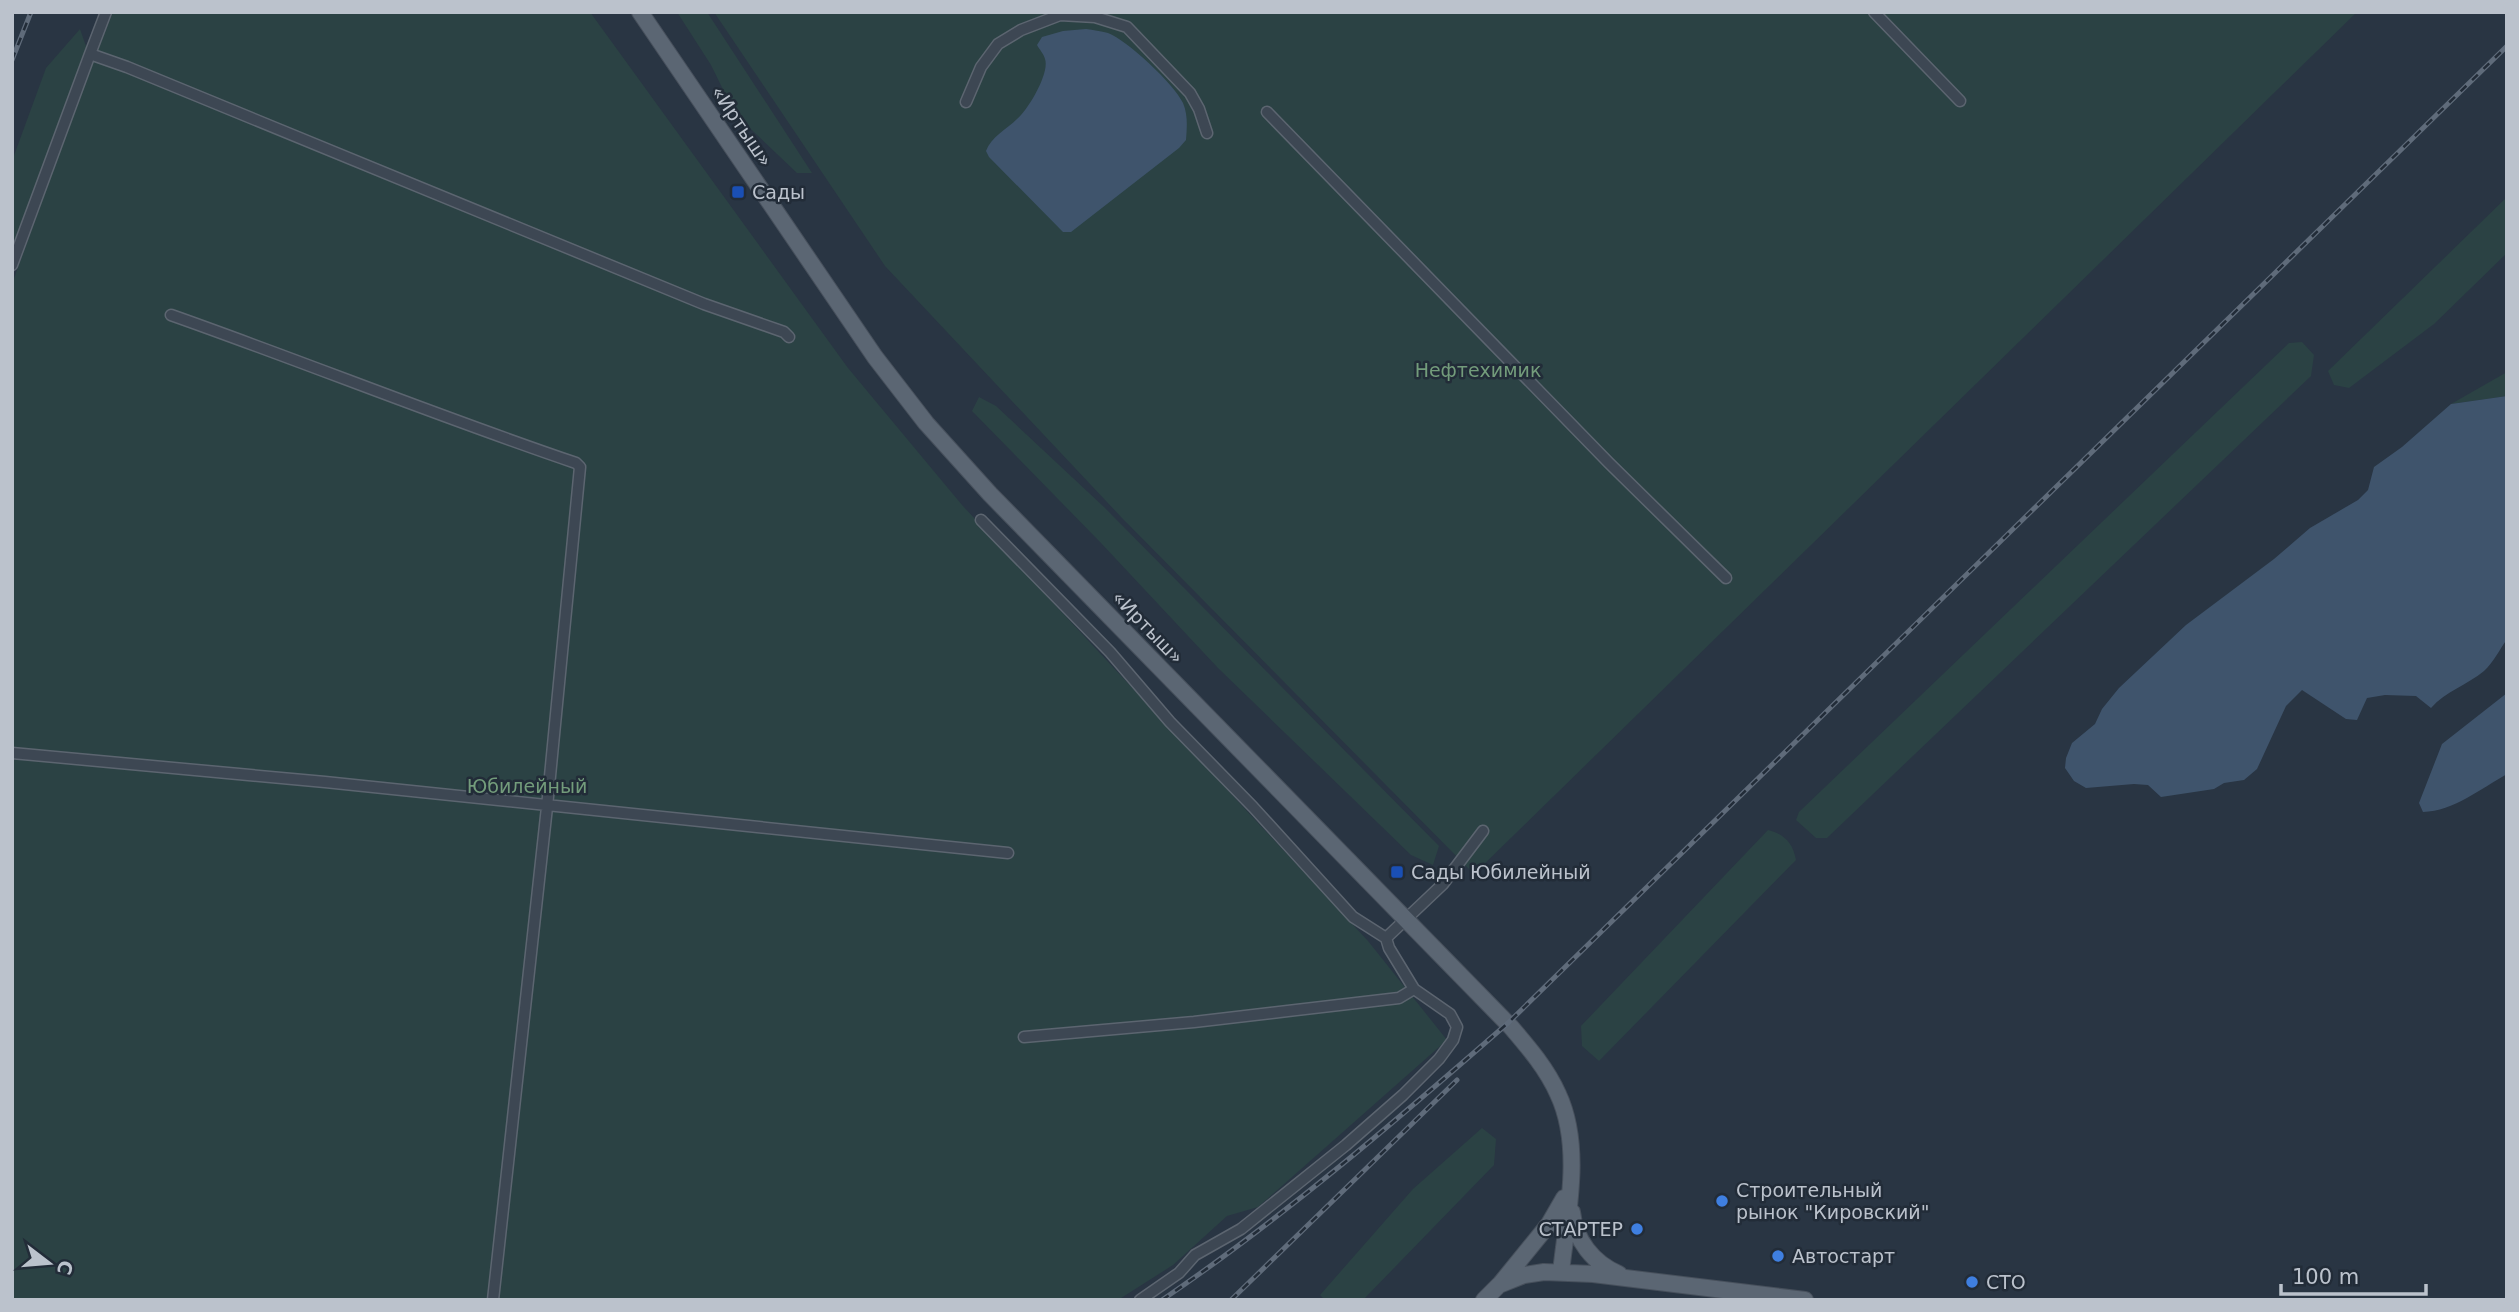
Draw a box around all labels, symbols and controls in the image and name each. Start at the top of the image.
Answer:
street label: «Иртыш» [707,81,777,171]
place label: Сады [752,181,805,203]
marker: Сады [730,184,746,200]
park label: Нефтехимик [1415,359,1541,381]
street label: «Иртыш» [1108,586,1188,668]
park label: Юбилейный [467,775,587,797]
place label: Сады Юбилейный [1411,861,1591,883]
marker: Сады Юбилейный [1389,864,1405,880]
place label: Строительный рынок "Кировский" [1736,1179,1929,1223]
marker: Строительный рынок "Кировский" [1714,1193,1730,1209]
place label: СТАРТЕР [1539,1218,1623,1240]
marker: СТАРТЕР [1629,1221,1645,1237]
north arrow [14,1228,84,1298]
place label: Автостарт [1792,1245,1895,1267]
marker: Автостарт [1770,1248,1786,1264]
scale bar [2281,1252,2426,1296]
text: С [53,1258,78,1277]
text: 100 m [2292,1265,2359,1289]
place label: СТО [1986,1271,2026,1293]
marker: СТО [1964,1274,1980,1290]

